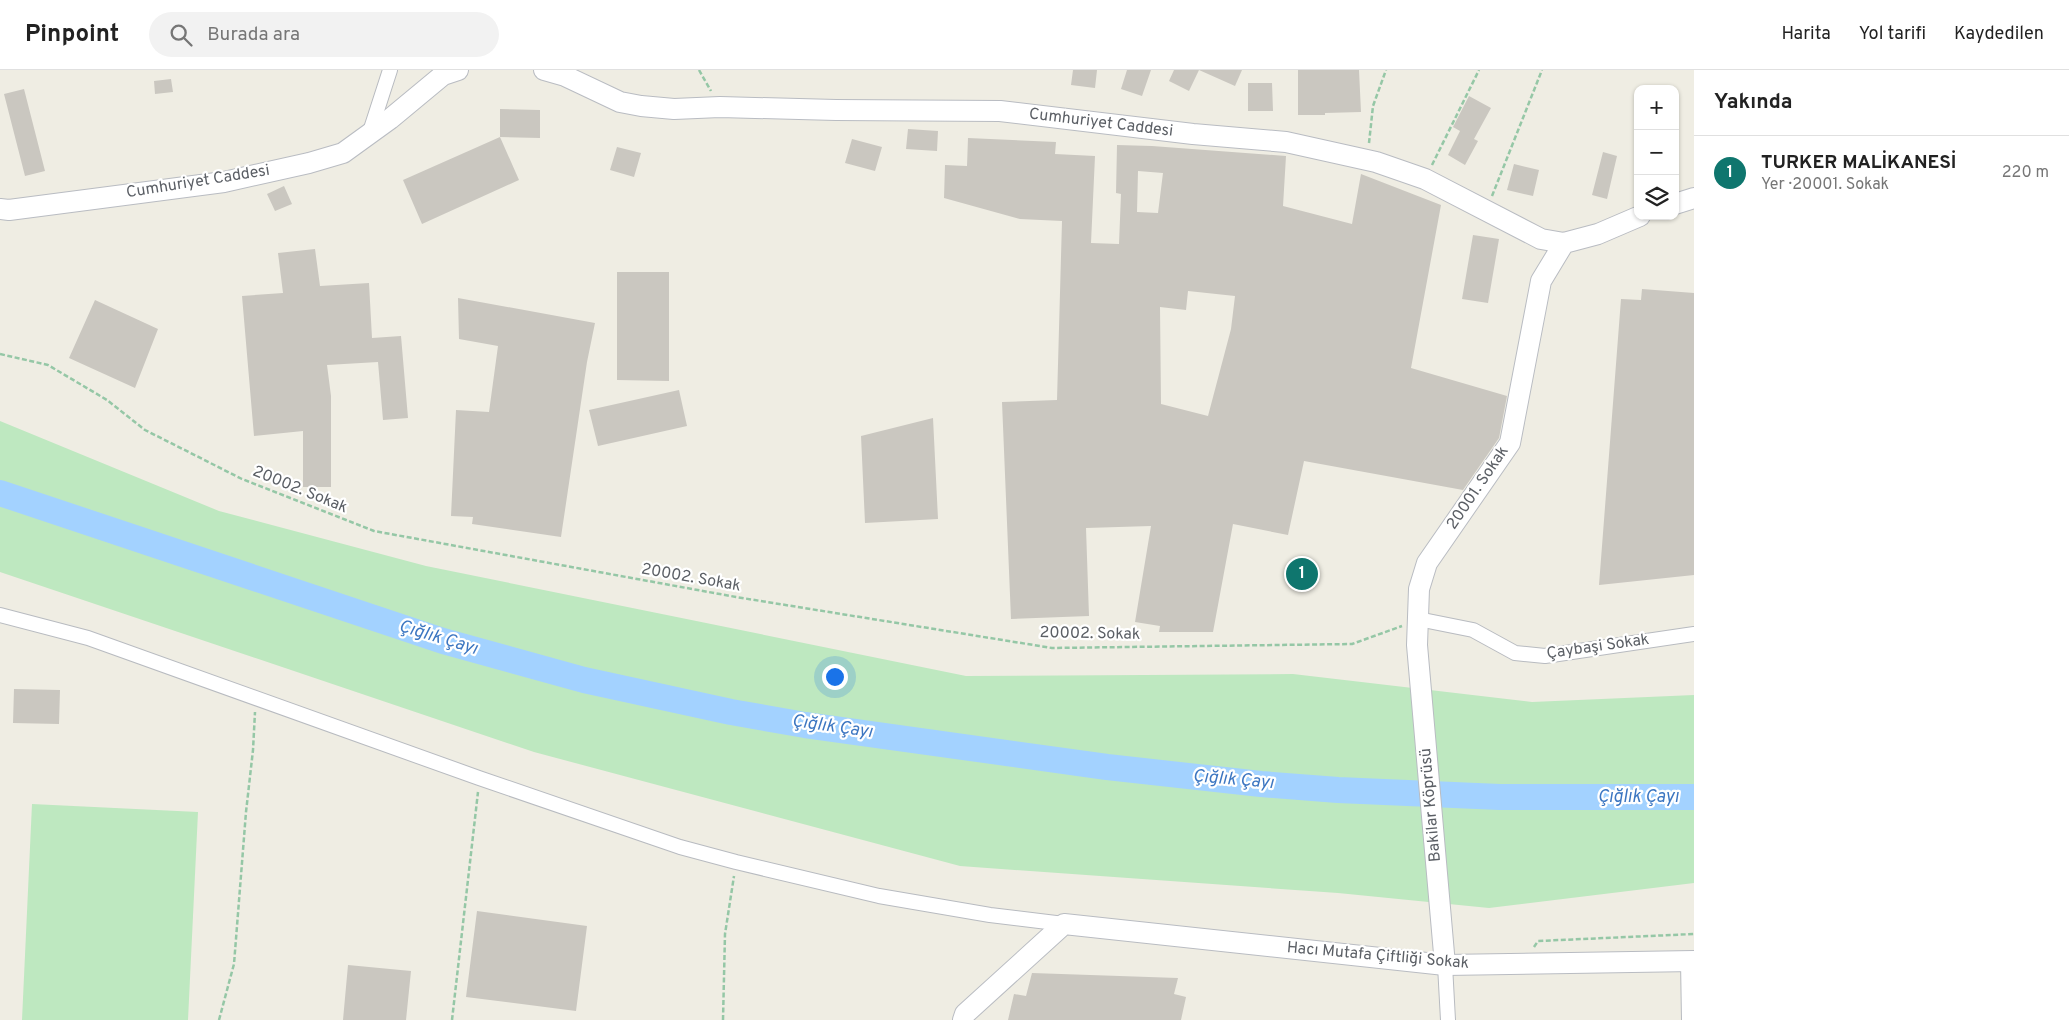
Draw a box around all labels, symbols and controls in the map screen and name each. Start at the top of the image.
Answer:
search box [149,12,499,57]
text: Pinpoint [25,20,119,50]
icon: search [167,21,195,49]
text: Burada ara [207,23,300,47]
text: Harita [1781,23,1831,46]
text: Yol tarifi [1859,23,1926,46]
text: Kaydedilen [1954,23,2044,46]
map controls [1634,85,1679,220]
button: + [1634,85,1679,130]
text: Yakında [1714,89,1793,116]
street label: Cumhuriyet Caddesi [1028,104,1174,142]
button: − [1634,130,1679,175]
text: TURKER MALİKANESİ [1761,151,1956,175]
street label: Cumhuriyet Caddesi [125,161,271,203]
text: 1 [1727,163,1733,183]
text: 220 m [2002,163,2049,183]
button: layers [1634,175,1679,220]
text: Yer · 20001. Sokak [1761,175,1889,195]
street label: 20001. Sokak [1443,442,1513,534]
street label: 20002. Sokak [250,462,350,518]
pin: 1 [1286,555,1318,593]
street label: 20002. Sokak [640,559,742,597]
water label: Çığlık Çayı [396,615,481,661]
street label: 20002. Sokak [1039,623,1141,645]
street label: Çaybaşi Sokak [1545,630,1651,664]
your location [822,664,848,690]
water label: Çığlık Çayı [790,710,874,744]
street label: Bakilar Köprüsü [1416,747,1446,863]
water label: Çığlık Çayı [1192,765,1275,795]
water label: Çığlık Çayı [1597,786,1679,809]
street label: Hacı Mutafa Çiftliği Sokak [1286,938,1470,974]

